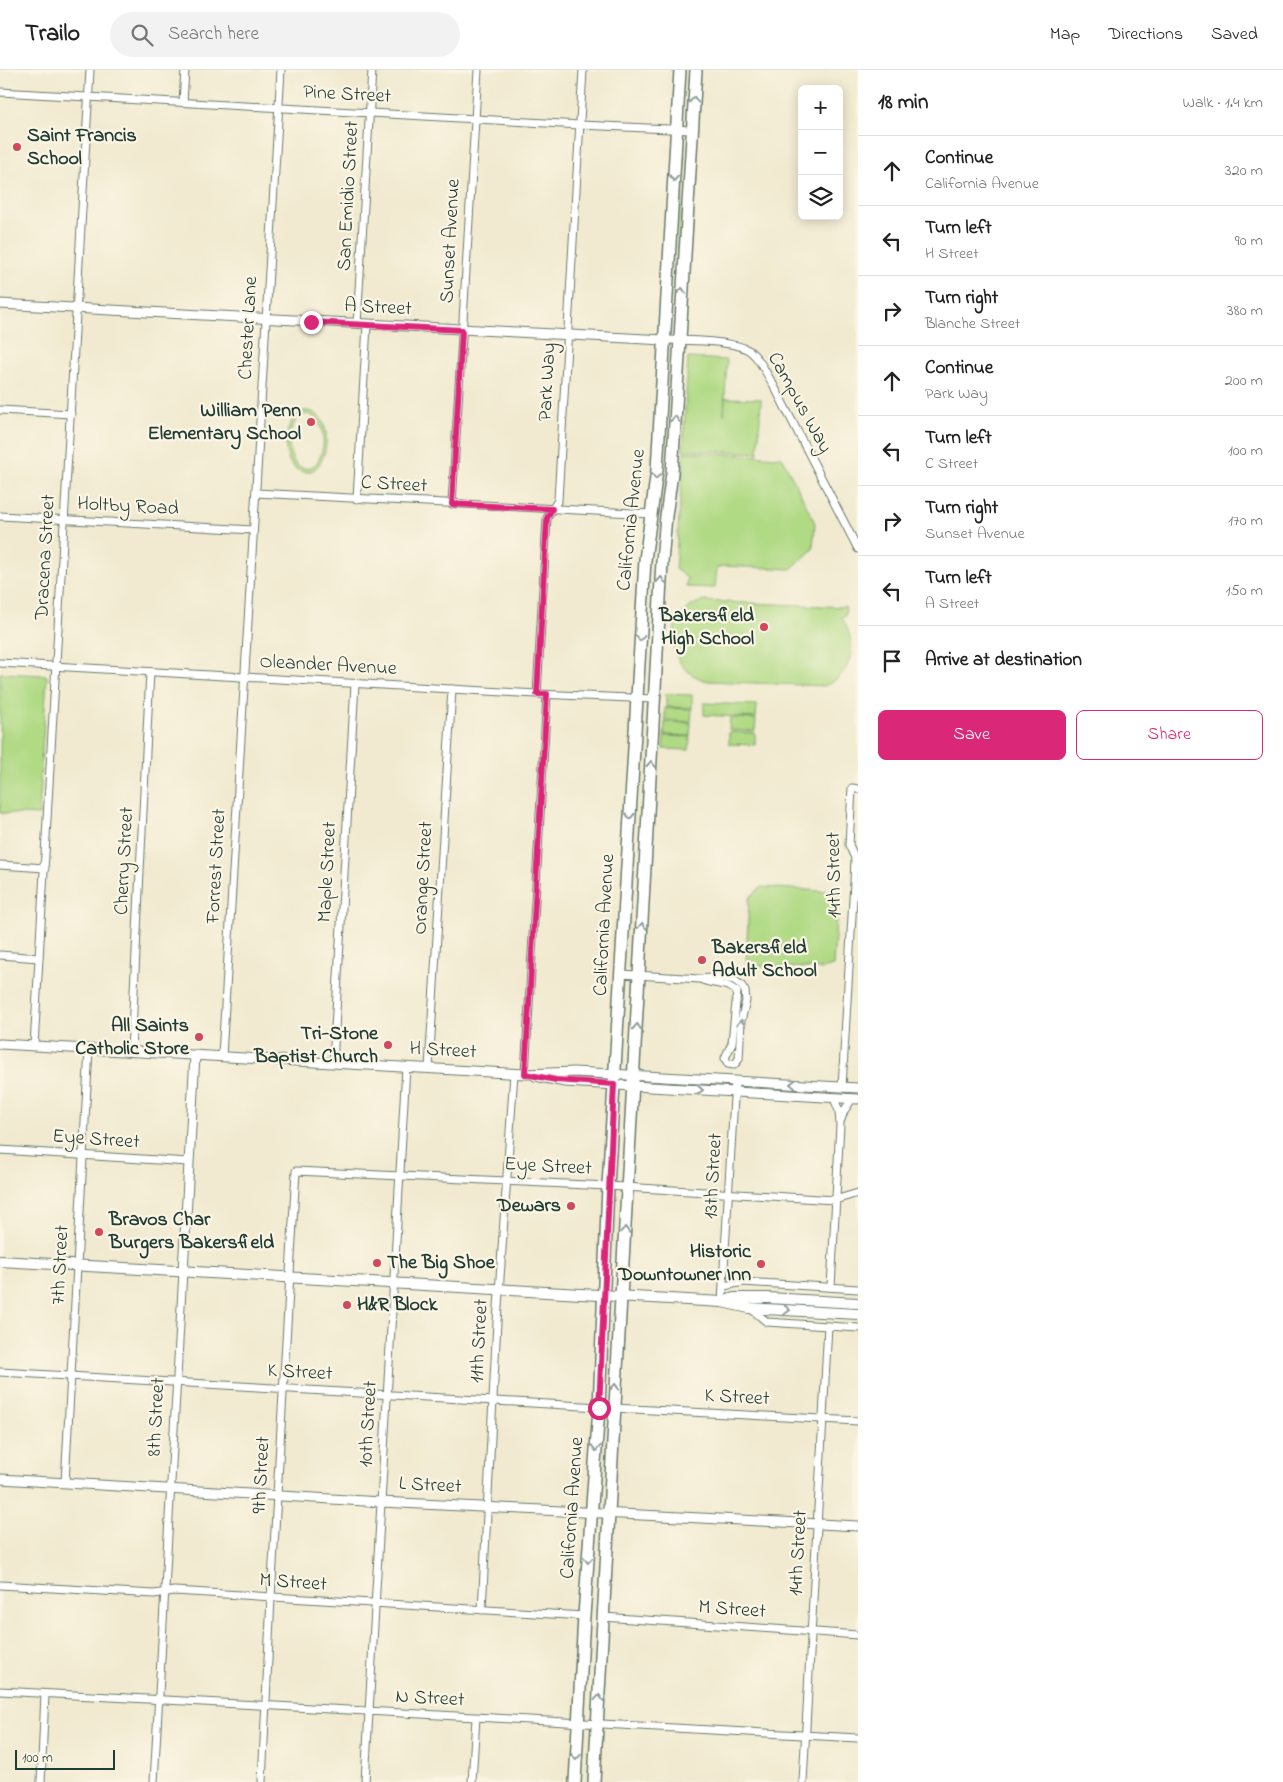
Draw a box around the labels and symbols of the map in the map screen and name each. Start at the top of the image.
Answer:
street label: Pine Street [302,78,392,112]
one-way arrow [688,96,699,104]
street label: San Emidio Street [331,120,367,272]
place label: Saint Francis School [27,122,137,174]
marker: Saint Francis School [11,141,23,153]
one-way arrow [668,174,679,182]
street label: Sunset Avenue [433,178,469,304]
street label: Chester Lane [232,276,266,380]
one-way arrow [676,287,687,295]
street label: A Street [343,292,413,324]
route end [300,311,323,334]
street label: Park Way [531,342,565,422]
street label: Campus Way [759,347,839,459]
place label: William Penn Elementary School [148,397,301,450]
one-way arrow [669,414,680,422]
marker: William Penn Elementary School [305,416,317,428]
street label: California Avenue [610,448,654,592]
street label: C Street [360,469,428,501]
one-way arrow [651,472,662,480]
street label: Holtby Road [76,490,180,524]
street label: Dracena Street [28,493,64,621]
one-way arrow [655,576,666,584]
place label: Bakersfield High School [658,602,755,655]
marker: Bakersfield High School [758,621,770,633]
one-way arrow [635,634,646,642]
street label: Oleander Avenue [259,648,397,684]
one-way arrow [646,760,656,768]
street label: Cherry Street [108,806,142,916]
street label: Forrest Street [199,807,235,925]
one-way arrow [624,813,635,821]
street label: Orange Street [407,820,442,935]
street label: Maple Street [311,821,345,923]
street label: 14th Street [820,831,850,918]
street label: California Avenue [587,853,623,997]
one-way arrow [637,922,648,930]
place label: Bakersfield Adult School [711,934,817,986]
marker: Bakersfield Adult School [696,954,708,966]
place label: All Saints Catholic Store [75,1012,190,1064]
one-way arrow [735,1018,746,1026]
place label: Tri-Stone Baptist Church [253,1020,379,1072]
one-way arrow [631,1023,642,1031]
marker: All Saints Catholic Store [193,1031,205,1043]
street label: H Street [409,1035,477,1067]
marker: Tri-Stone Baptist Church [382,1039,394,1051]
one-way arrow [789,1079,797,1090]
one-way arrow [696,1084,704,1095]
street label: Eye Street [51,1122,141,1158]
street label: 13th Street [697,1132,731,1220]
street label: Eye Street [503,1150,593,1184]
place label: Dewars [496,1192,561,1221]
marker: Dewars [565,1200,577,1212]
place label: Bravos Char Burgers Bakersfield [108,1206,275,1259]
street label: 7th Street [44,1224,78,1306]
marker: Bravos Char Burgers Bakersfield [93,1226,105,1238]
one-way arrow [619,1226,630,1234]
place label: Historic Downtowner Inn [617,1238,752,1290]
place label: The Big Shoe [387,1249,496,1279]
marker: The Big Shoe [371,1257,383,1269]
marker: Historic Downtowner Inn [755,1258,767,1270]
place label: H&R Block [357,1291,439,1320]
street label: 11th Street [463,1298,497,1384]
marker: H&R Block [341,1299,353,1311]
one-way arrow [784,1305,792,1316]
street label: K Street [267,1357,334,1389]
street label: 8th Street [140,1376,174,1457]
street label: 10th Street [352,1380,386,1468]
street label: K Street [704,1382,771,1414]
one-way arrow [610,1383,621,1391]
route start [588,1397,611,1420]
street label: 9th Street [245,1435,279,1515]
street label: California Avenue [554,1436,592,1580]
one-way arrow [590,1444,601,1452]
street label: L Street [398,1470,462,1502]
street label: 14th Street [782,1509,816,1597]
one-way arrow [582,1557,593,1565]
street label: M Street [258,1566,328,1600]
street label: M Street [697,1593,767,1627]
street label: N Street [395,1683,465,1715]
one-way arrow [593,1694,604,1702]
scale bar [15,1747,115,1770]
one-way arrow [571,1754,582,1762]

